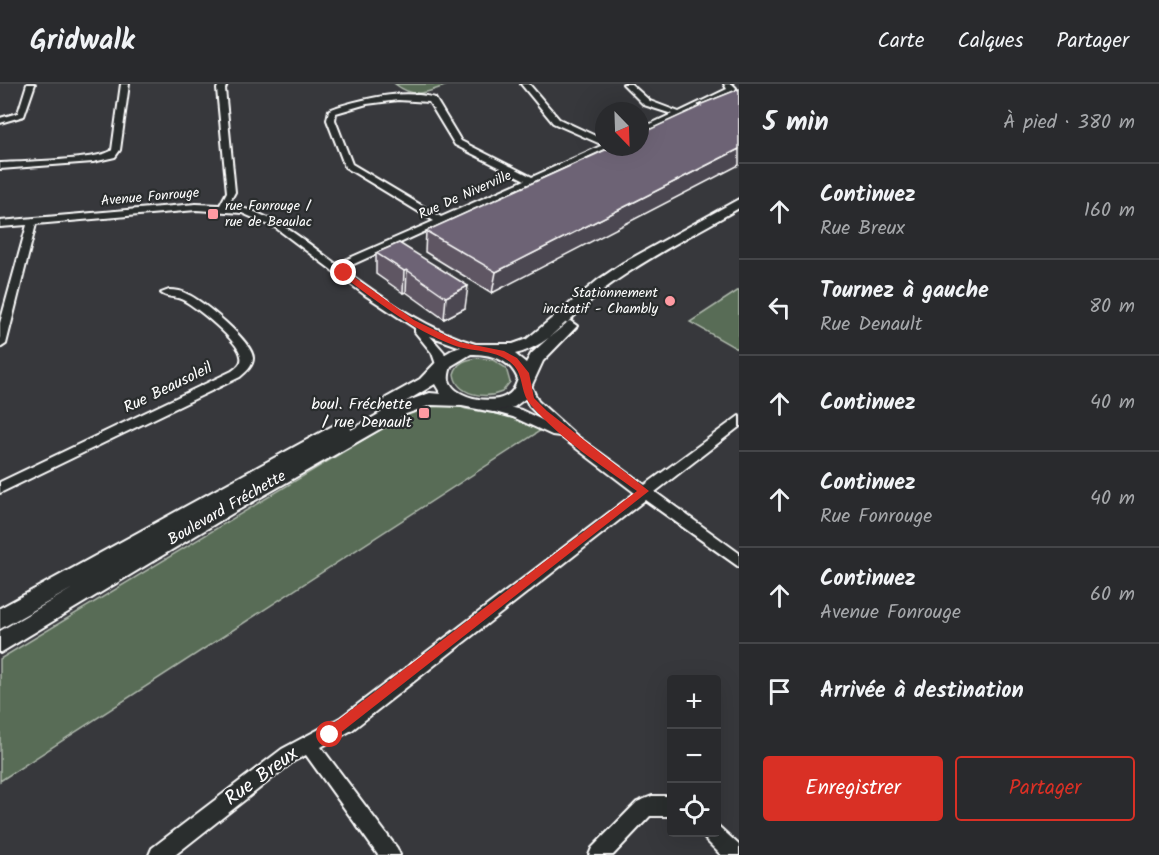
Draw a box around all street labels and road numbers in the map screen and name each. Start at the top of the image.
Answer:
street label: Rue De Niverville [415,164,516,225]
street label: Avenue Fonrouge [100,182,201,212]
street label: Rue Beausoleil [119,356,217,420]
street label: Boulevard Fréchette [163,464,291,552]
street label: Rue Breux [218,739,306,815]

